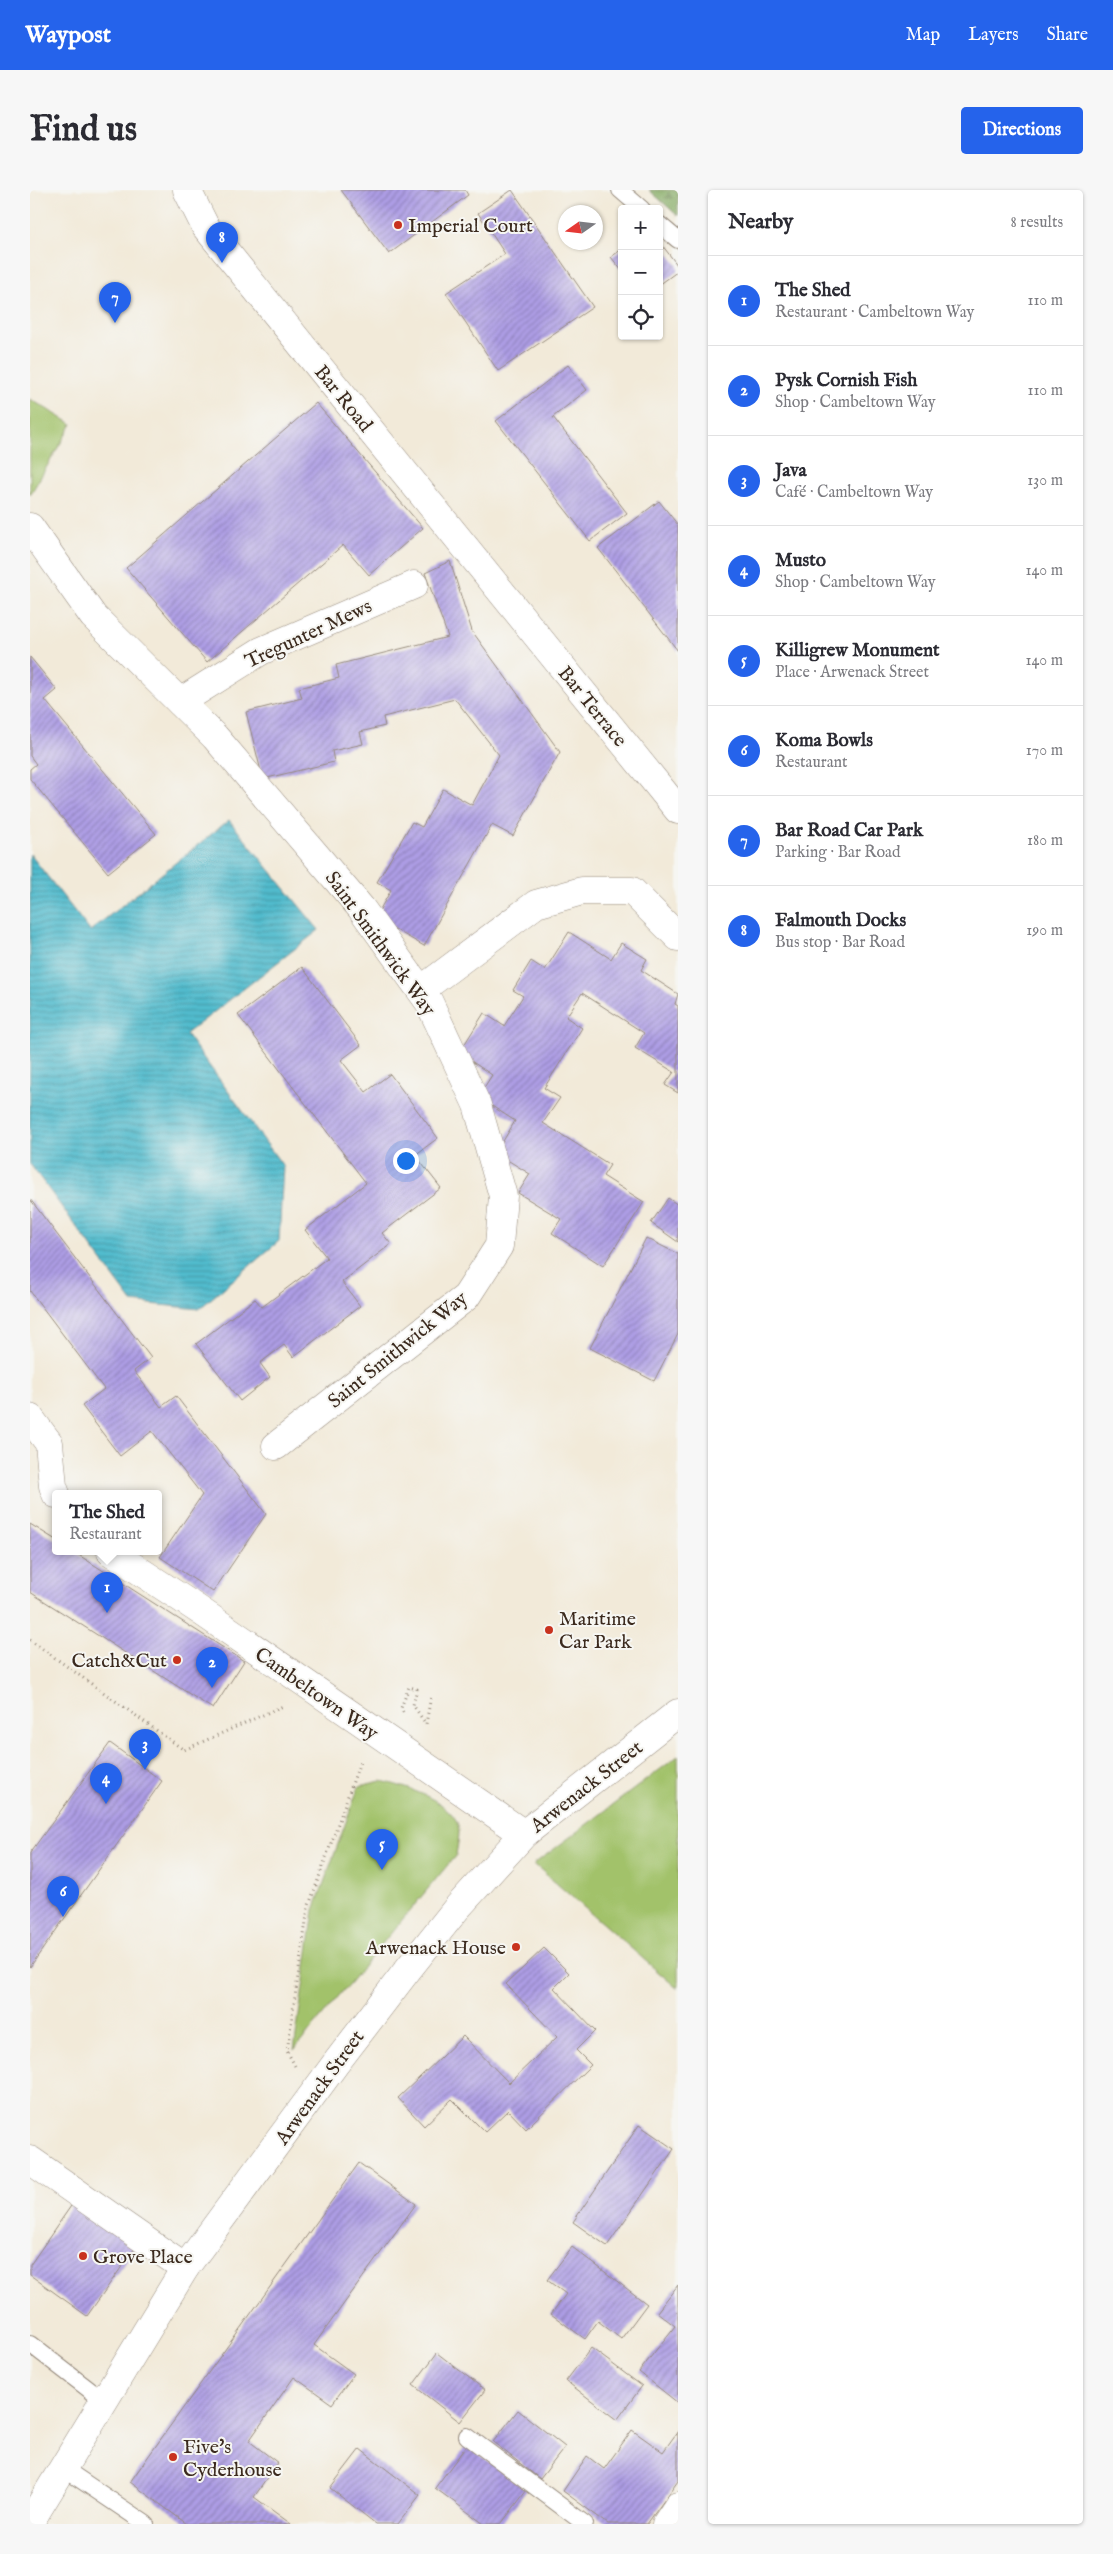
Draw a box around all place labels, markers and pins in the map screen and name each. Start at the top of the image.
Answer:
place label: Imperial Court [408,214,533,239]
marker: Imperial Court [392,219,404,231]
pin: 8 [206,222,238,263]
pin: 7 [99,282,131,323]
pin: 1 [91,1572,123,1613]
place label: Maritime Car Park [559,1607,636,1655]
marker: Maritime Car Park [543,1624,555,1636]
pin: 2 [196,1647,228,1688]
place label: Catch&Cut [71,1649,167,1674]
marker: Catch&Cut [171,1654,183,1666]
pin: 3 [129,1729,161,1770]
pin: 4 [90,1763,122,1804]
pin: 5 [366,1829,398,1870]
pin: 6 [47,1876,79,1917]
place label: Arwenack House [365,1936,506,1961]
marker: Arwenack House [510,1941,522,1953]
place label: Grove Place [93,2245,193,2270]
marker: Grove Place [77,2250,89,2262]
place label: Five's Cyderhouse [183,2435,282,2483]
marker: Five's Cyderhouse [167,2451,179,2463]

